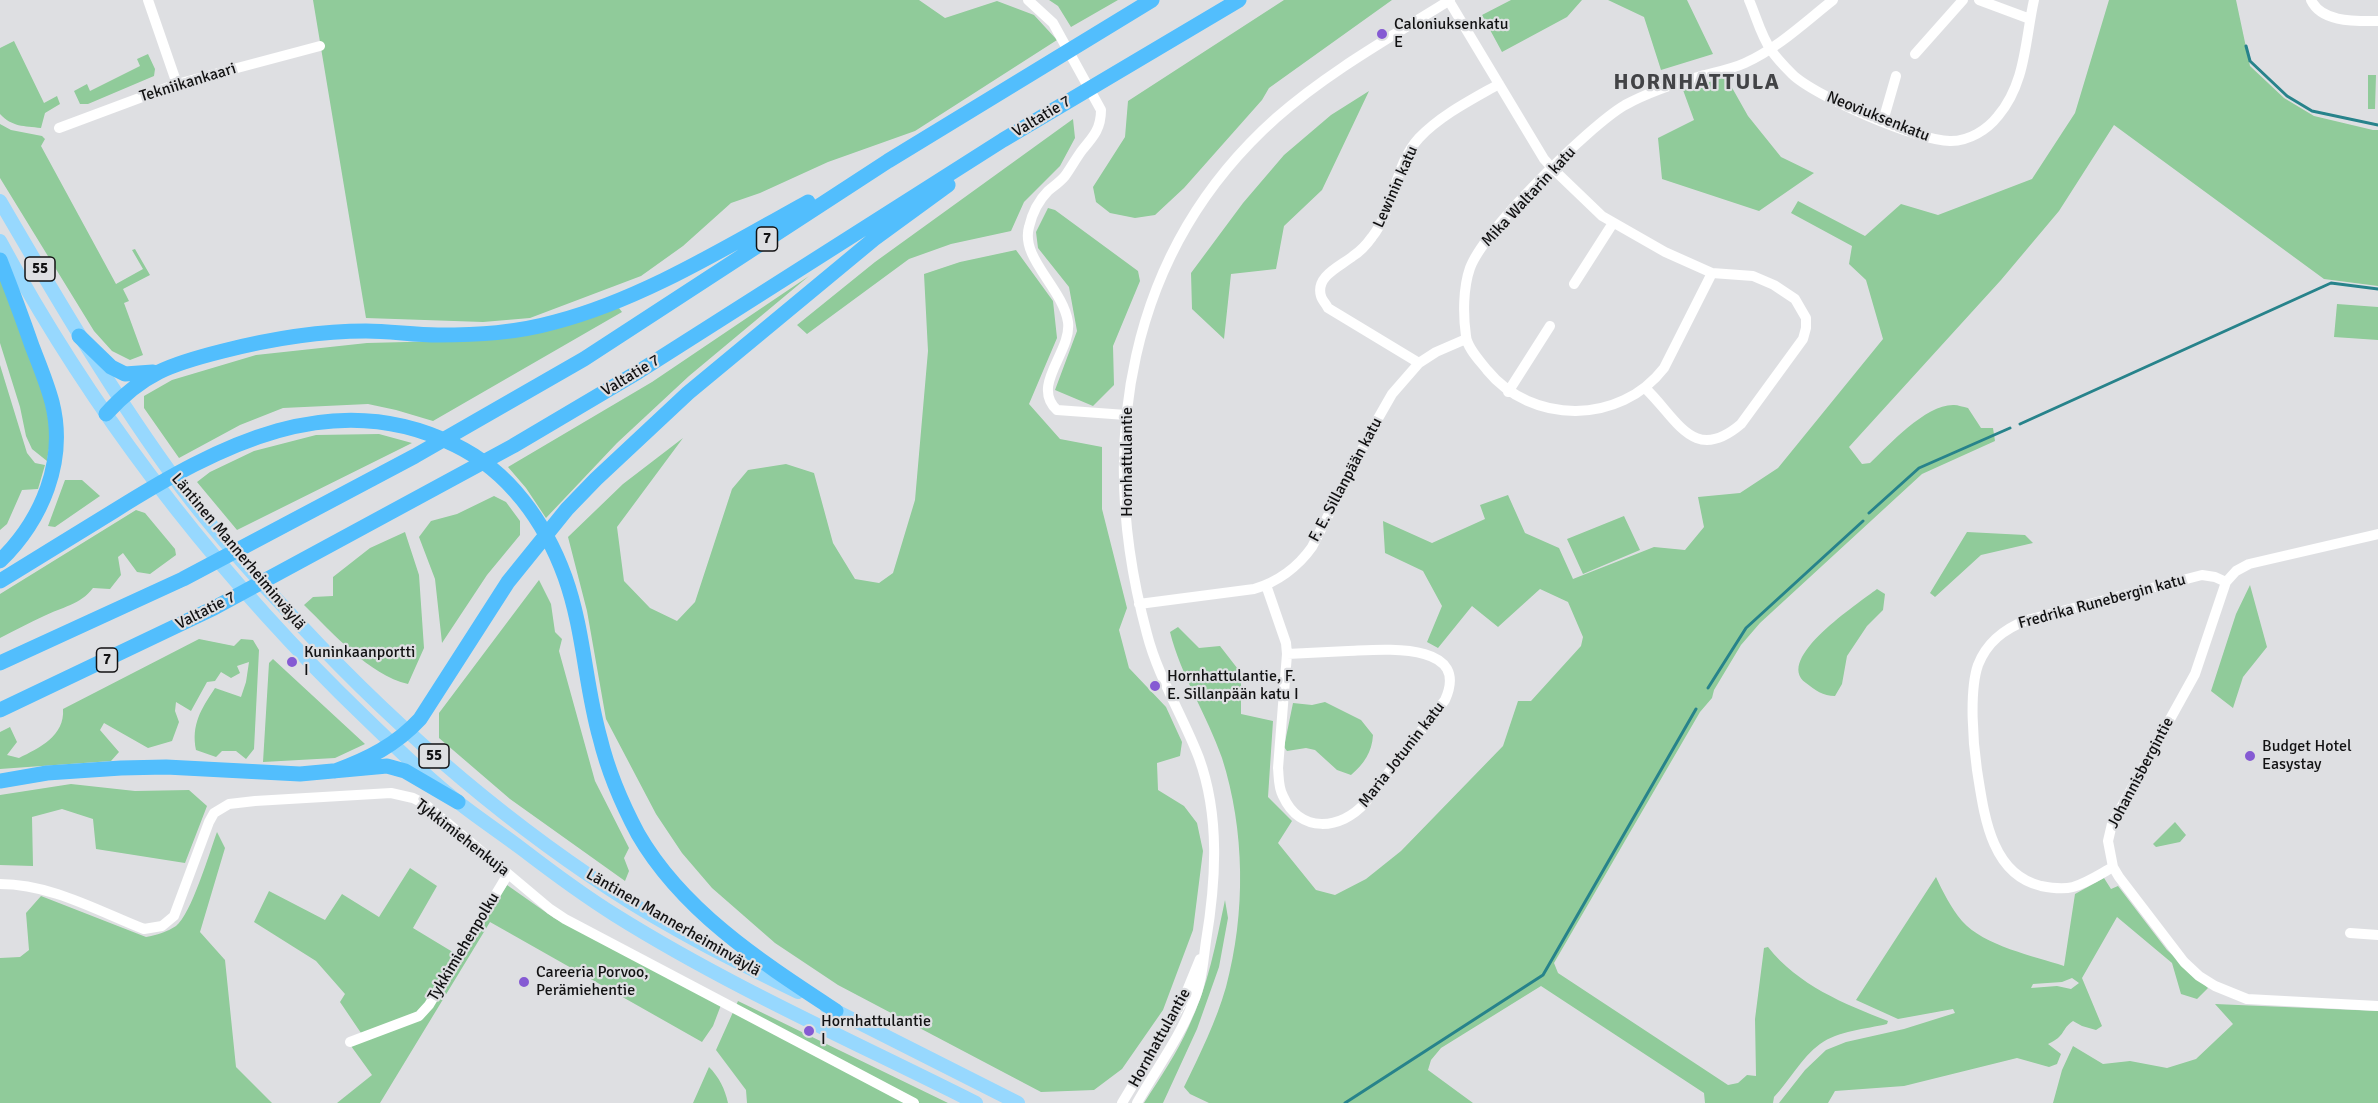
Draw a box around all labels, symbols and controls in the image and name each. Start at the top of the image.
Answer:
place label: Caloniuksenkatu E [1394,15,1508,53]
marker: Caloniuksenkatu E [1375,27,1389,41]
street label: Tekniikankaari [138,59,238,107]
district label: HORNHATTULA [1614,70,1780,96]
street label: Neoviuksenkatu [1824,88,1932,146]
street label: Valtatie 7 [1009,92,1075,142]
street label: Lewinin katu [1369,143,1423,231]
street label: Mika Waltarin katu [1478,143,1580,251]
road number: 7 [756,227,777,251]
road number: 55 [25,257,55,281]
street label: Valtatie 7 [598,351,664,401]
street label: Hornhattulantie [1118,407,1138,517]
street label: F. E. Sillanpään katu [1305,415,1387,545]
street label: Läntinen Mannerheiminväylä [167,470,309,634]
street label: Fredrika Runebergin katu [2016,570,2188,634]
street label: Valtatie 7 [173,588,239,634]
place label: Kuninkaanportti I [304,643,415,681]
road number: 7 [96,648,118,672]
marker: Kuninkaanportti I [285,655,299,669]
place label: Hornhattulantie, F. E. Sillanpään katu I [1167,667,1299,705]
marker: Hornhattulantie, F. E. Sillanpään katu I [1148,679,1162,693]
street label: Maria Jotunin katu [1355,698,1449,812]
street label: Johannisbergintie [2104,714,2178,832]
place label: Budget Hotel Easystay [2262,737,2352,775]
road number: 55 [419,744,449,768]
marker: Budget Hotel Easystay [2243,749,2257,763]
street label: Tykkimiehenkuja [411,795,513,881]
street label: Läntinen Mannerheiminväylä [582,865,764,981]
street label: Tykkimiehenpolku [424,889,504,1005]
place label: Careeria Porvoo, Perämiehentie [536,963,649,1001]
marker: Careeria Porvoo, Perämiehentie [517,975,531,989]
street label: Hornhattulantie [1125,985,1195,1091]
place label: Hornhattulantie I [821,1012,931,1050]
marker: Hornhattulantie I [802,1024,816,1038]

